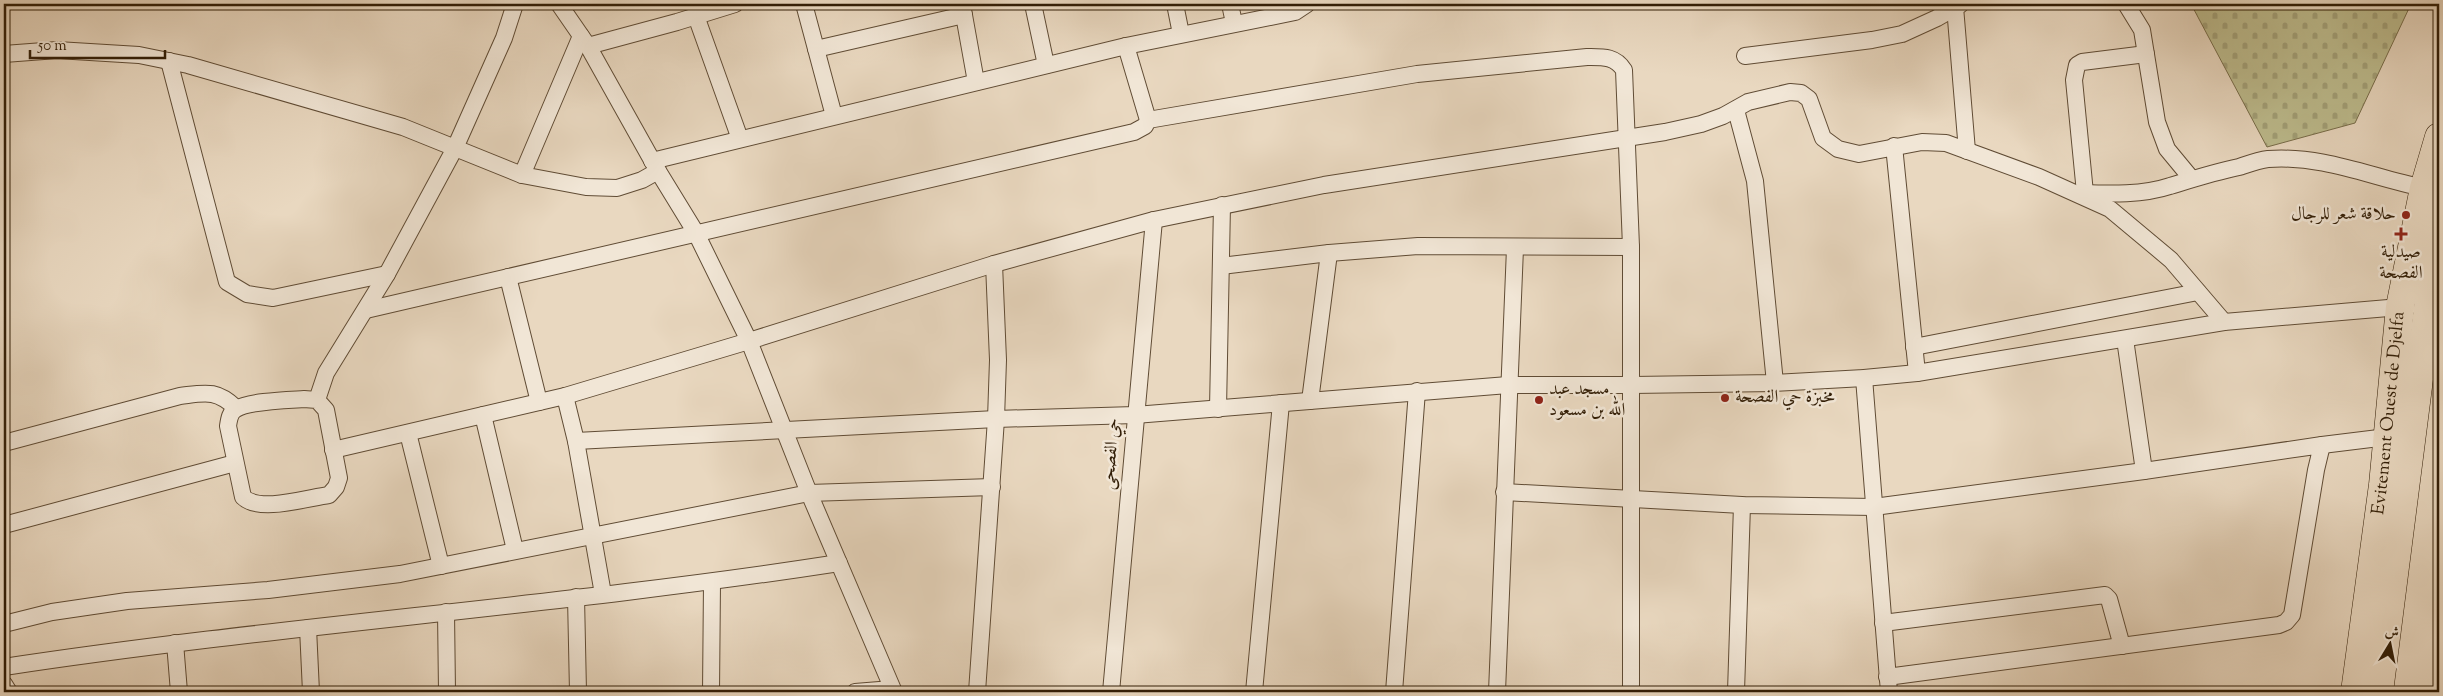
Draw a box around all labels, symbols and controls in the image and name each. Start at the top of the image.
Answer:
scale bar [30,28,165,60]
text: 50 m [37,36,67,57]
place label: حلاقة شعر للرجال [2291,202,2396,228]
marker: حلاقة شعر للرجال [2400,209,2412,221]
marker: صيدلية الفصحة [2395,228,2407,240]
place label: صيدلية الفصحة [2379,240,2423,287]
street label: Evitement Ouest de Djelfa [2366,310,2412,516]
place label: مسجد عبد الله بن مسعود [1549,377,1626,424]
place label: مخبزة حي الفصحة [1735,385,1835,411]
marker: مخبزة حي الفصحة [1719,392,1731,404]
marker: مسجد عبد الله بن مسعود [1533,394,1545,406]
street label: حي الفصحى [1096,417,1128,491]
north arrow [2366,618,2416,668]
text: ش [2383,622,2401,644]

